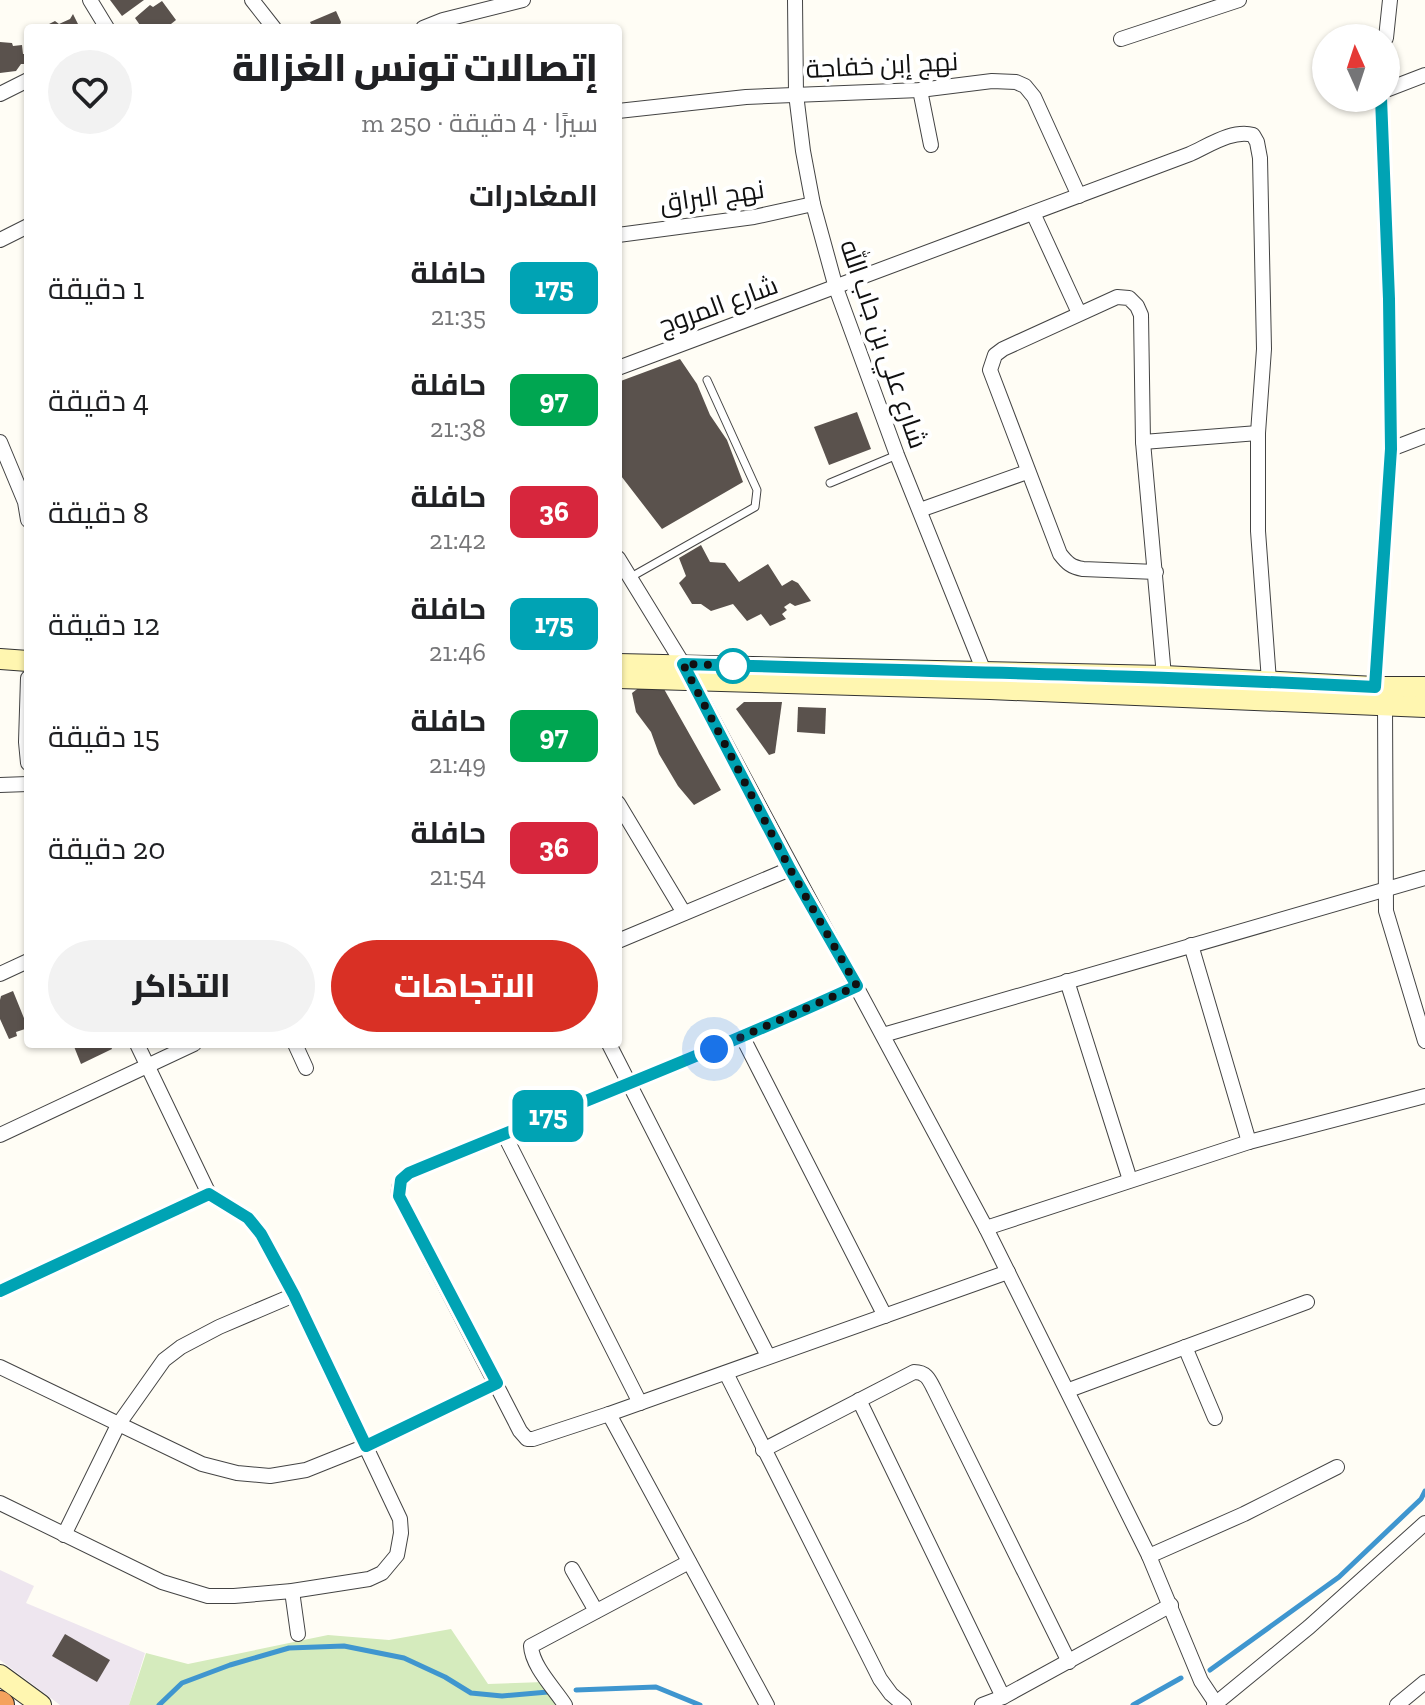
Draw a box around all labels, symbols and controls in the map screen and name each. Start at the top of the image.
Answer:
north arrow [1312,24,1400,112]
map controls [1312,24,1400,112]
text: إتصالات تونس الغزالة [232,45,598,91]
street label: نهج إبن خفاجة [805,45,959,86]
button: heart [48,50,132,134]
text: سيرًا · 4 دقيقة · 250 m [361,107,598,139]
street label: نهج البراق [658,173,767,220]
text: المغادرات [469,178,598,214]
street label: شارع علي بن جاب الله [829,235,936,454]
text: حافلة [411,255,486,291]
street label: شارع المروج [654,269,783,342]
text: 1 دقيقة [48,271,144,307]
text: 175 [534,271,574,304]
text: 21:35 [431,300,486,332]
text: حافلة [411,367,486,403]
text: 4 دقيقة [48,383,149,419]
text: 97 [540,383,568,416]
text: 21:38 [430,412,486,444]
text: حافلة [411,479,486,515]
text: 8 دقيقة [48,495,149,531]
text: 36 [539,495,569,528]
text: 21:42 [429,524,486,556]
text: حافلة [411,591,486,627]
text: 12 دقيقة [48,607,160,643]
text: 175 [534,607,574,640]
text: 21:46 [429,636,486,668]
unlabelled marker [716,649,750,683]
text: حافلة [411,703,486,739]
text: 15 دقيقة [48,719,160,755]
text: 97 [540,719,568,752]
text: 21:49 [429,748,486,780]
text: حافلة [411,815,486,851]
text: 20 دقيقة [48,831,166,867]
text: 36 [539,831,569,864]
text: 21:54 [429,860,486,892]
button: التذاكر [48,940,315,1032]
button: الاتجاهات [331,940,598,1032]
your location [694,1029,734,1069]
line badge: 175 [502,1090,594,1142]
text: 175 [528,1099,568,1132]

